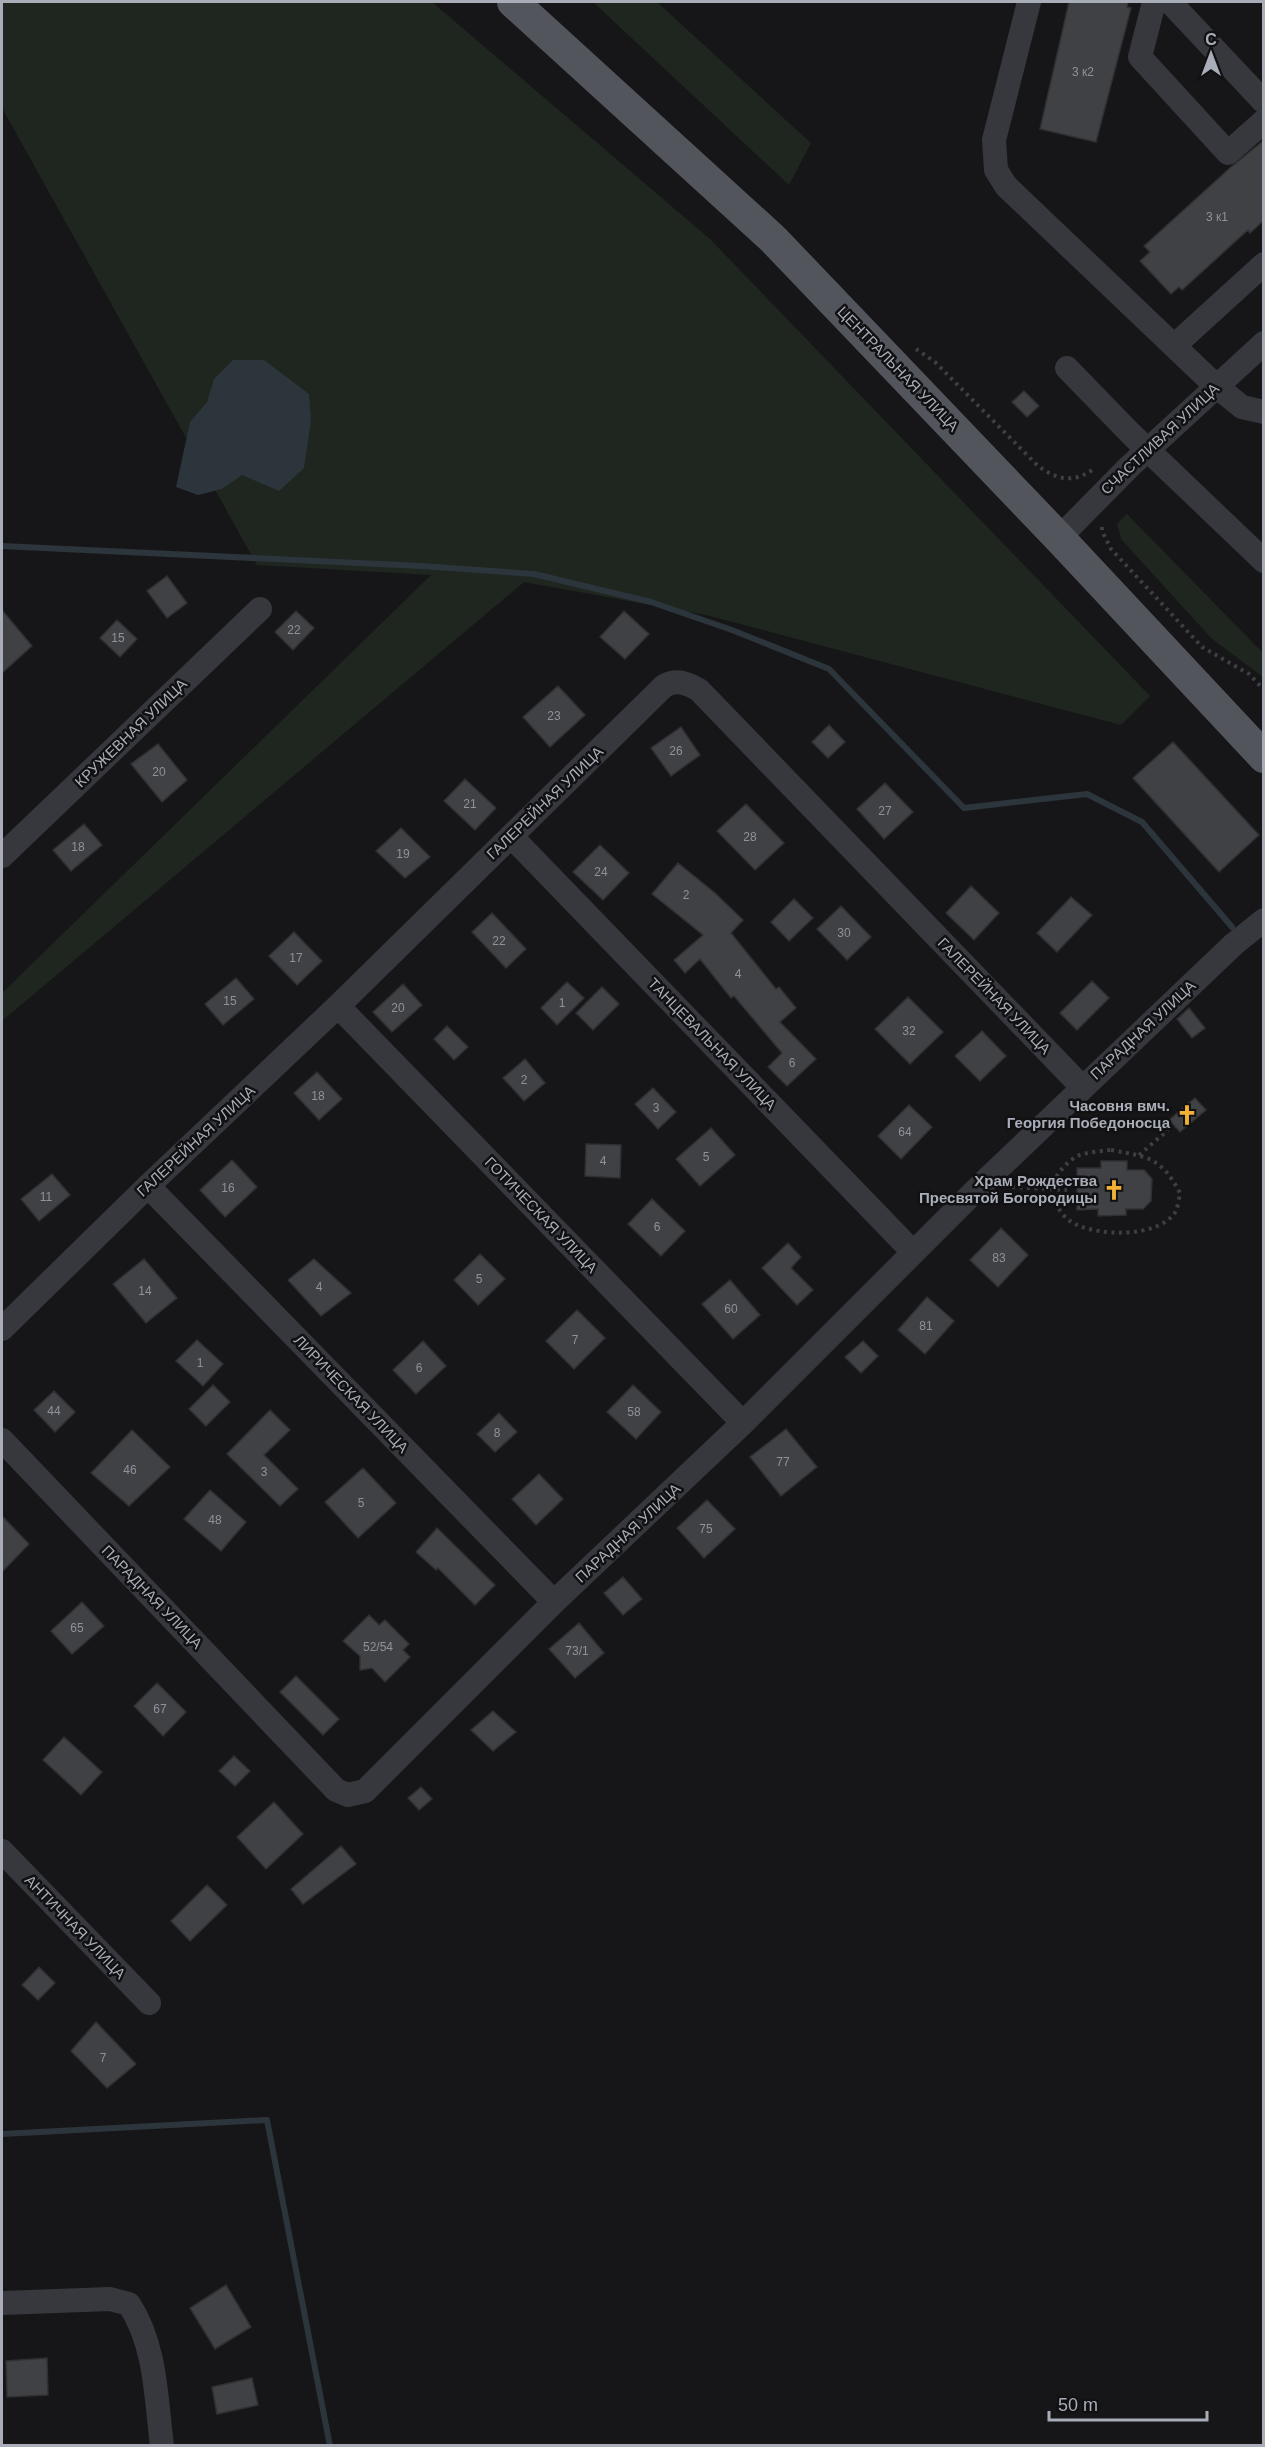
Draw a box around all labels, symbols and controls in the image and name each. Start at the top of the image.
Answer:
north arrow [1181,24,1241,84]
text: С [1205,31,1217,48]
house number: 3 к2 [1072,65,1094,79]
house number: 3 к1 [1206,210,1228,224]
street label: ЦЕНТРАЛЬНАЯ УЛИЦА [834,303,962,435]
street label: СЧАСТЛИВАЯ УЛИЦА [1097,380,1222,498]
house number: 22 [287,623,301,637]
house number: 15 [111,631,125,645]
street label: КРУЖЕВНАЯ УЛИЦА [71,675,190,790]
house number: 23 [547,709,561,723]
street label: ГАЛЕРЕЙНАЯ УЛИЦА [483,743,606,862]
house number: 26 [669,744,683,758]
house number: 20 [152,765,166,779]
house number: 21 [463,797,477,811]
house number: 27 [878,804,892,818]
house number: 28 [743,830,757,844]
house number: 18 [71,840,85,854]
house number: 19 [396,847,410,861]
house number: 24 [594,865,608,879]
house number: 2 [683,888,690,902]
house number: 30 [837,926,851,940]
house number: 22 [492,934,506,948]
street label: ГАЛЕРЕЙНАЯ УЛИЦА [935,934,1054,1057]
house number: 17 [289,951,303,965]
house number: 4 [735,967,742,981]
street label: ТАНЦЕВАЛЬНАЯ УЛИЦА [645,974,780,1113]
street label: ПАРАДНАЯ УЛИЦА [1087,977,1199,1083]
house number: 15 [223,994,237,1008]
house number: 1 [559,996,566,1010]
house number: 20 [391,1001,405,1015]
house number: 32 [902,1024,916,1038]
house number: 6 [789,1056,796,1070]
house number: 2 [521,1073,528,1087]
street label: ГАЛЕРЕЙНАЯ УЛИЦА [133,1082,258,1200]
house number: 18 [311,1089,325,1103]
place label: Часовня вмч. Георгия Победоносца [1007,1097,1171,1131]
house number: 3 [653,1101,660,1115]
church icon: Часовня вмч. Георгия Победоносца [1175,1103,1199,1127]
house number: 64 [898,1125,912,1139]
house number: 5 [703,1150,710,1164]
street label: ГОТИЧЕСКАЯ УЛИЦА [482,1153,601,1276]
house number: 4 [600,1154,607,1168]
place label: Храм Рождества Пресвятой Богородицы [919,1172,1098,1206]
church icon: Храм Рождества Пресвятой Богородицы [1102,1178,1126,1202]
house number: 16 [221,1181,235,1195]
house number: 11 [40,1190,53,1204]
house number: 6 [654,1220,661,1234]
house number: 83 [992,1251,1006,1265]
house number: 5 [476,1272,483,1286]
house number: 4 [316,1280,323,1294]
house number: 14 [138,1284,152,1298]
house number: 60 [724,1302,738,1316]
house number: 81 [919,1319,933,1333]
street label: ЛИРИЧЕСКАЯ УЛИЦА [291,1331,412,1456]
house number: 7 [572,1333,579,1347]
house number: 1 [197,1356,204,1370]
house number: 6 [416,1361,423,1375]
house number: 44 [47,1404,61,1418]
house number: 58 [627,1405,641,1419]
house number: 8 [494,1426,501,1440]
house number: 77 [776,1455,790,1469]
house number: 46 [123,1463,137,1477]
house number: 3 [261,1465,268,1479]
street label: ПАРАДНАЯ УЛИЦА [572,1480,684,1586]
house number: 5 [358,1496,365,1510]
house number: 48 [208,1513,222,1527]
house number: 75 [699,1522,713,1536]
street label: ПАРАДНАЯ УЛИЦА [99,1541,206,1652]
house number: 65 [70,1621,84,1635]
house number: 52/54 [363,1640,393,1654]
house number: 73/1 [565,1644,589,1658]
house number: 67 [153,1702,167,1716]
street label: АНТИЧНАЯ УЛИЦА [22,1871,129,1982]
house number: 7 [100,2051,107,2065]
scale bar [1049,2384,1206,2422]
text: 50 m [1058,2395,1098,2415]

